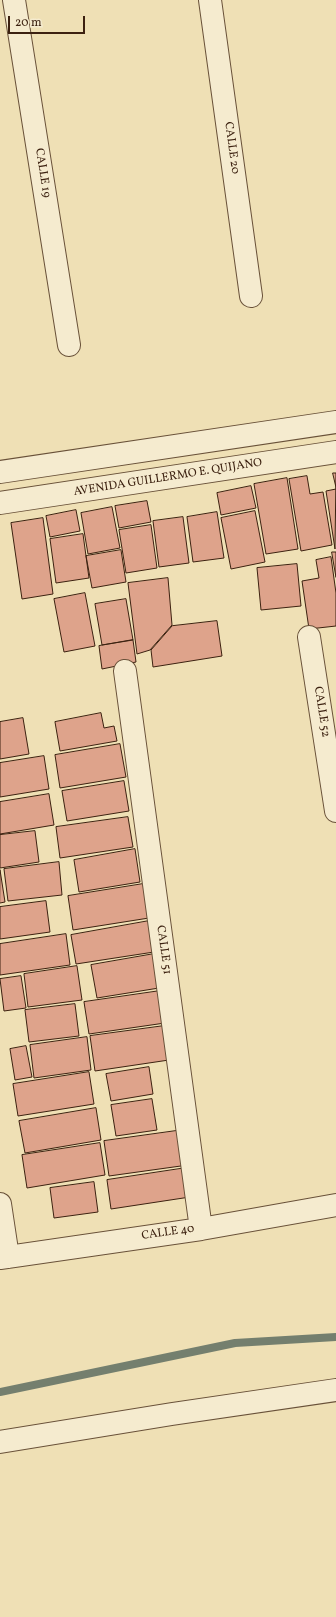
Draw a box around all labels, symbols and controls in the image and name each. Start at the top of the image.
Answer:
scale bar [10,8,87,34]
text: 20 m [15,15,42,31]
street label: CALLE 20 [220,121,242,175]
street label: CALLE 19 [31,147,53,199]
street label: AVENIDA GUILLERMO E. QUIJANO [73,456,263,500]
street label: CALLE 52 [310,686,332,738]
street label: CALLE 51 [152,924,174,976]
street label: CALLE 40 [141,1222,195,1244]

